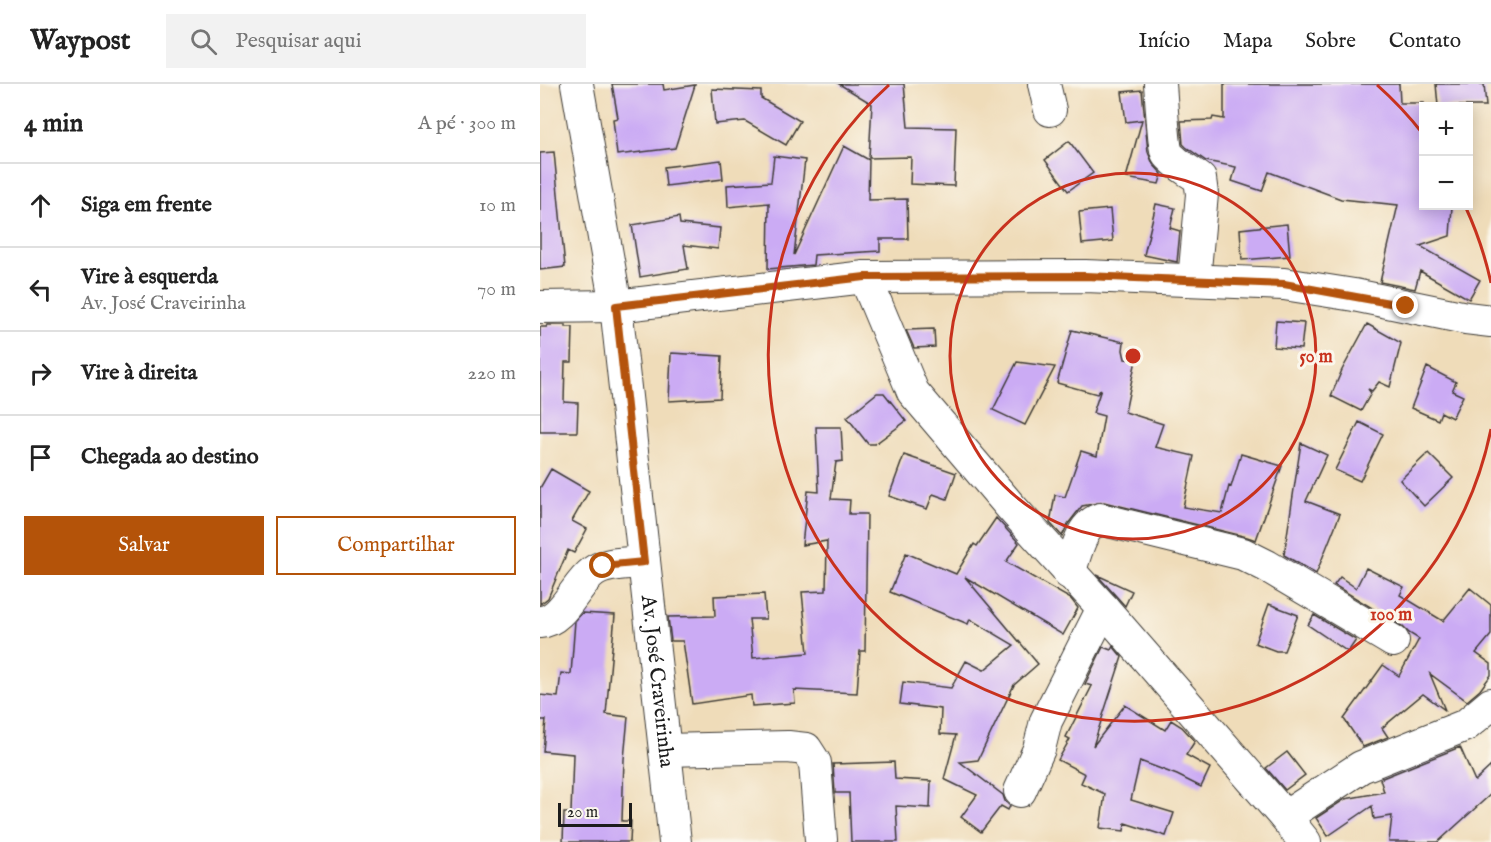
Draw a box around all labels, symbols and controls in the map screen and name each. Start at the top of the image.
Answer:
search box [166,14,586,68]
text: Waypost [30,24,130,59]
icon: search [187,25,220,58]
text: Pesquisar aqui [235,27,362,55]
text: Início [1138,28,1190,55]
text: Mapa [1223,28,1272,55]
text: Sobre [1305,28,1356,55]
text: Contato [1389,28,1461,55]
map controls [1419,102,1473,210]
button: + [1419,102,1473,156]
text: 4 min [24,107,83,140]
text: A pé · 300 m [418,111,516,136]
button: − [1419,156,1473,210]
icon: ahead [24,189,57,222]
text: Siga em frente [81,191,212,219]
text: 10 m [479,193,516,218]
text: Vire à esquerda [81,263,218,291]
icon: left [24,273,57,306]
text: 70 m [477,277,516,302]
text: Av. José Craveirinha [81,291,246,316]
route end [1392,292,1418,318]
centre of rings [1123,346,1143,366]
text: 50 m [1299,346,1333,369]
icon: right [24,357,57,390]
text: Vire à direita [81,359,197,387]
text: 220 m [468,361,516,386]
icon: arrive [24,441,57,474]
text: Chegada ao destino [81,443,259,471]
button: Salvar [24,516,264,575]
button: Compartilhar [276,516,516,575]
route start [589,552,615,578]
street label: Av. José Craveirinha [634,593,680,770]
text: 100 m [1370,604,1412,627]
scale bar [558,800,632,828]
text: 20 m [567,803,598,823]

